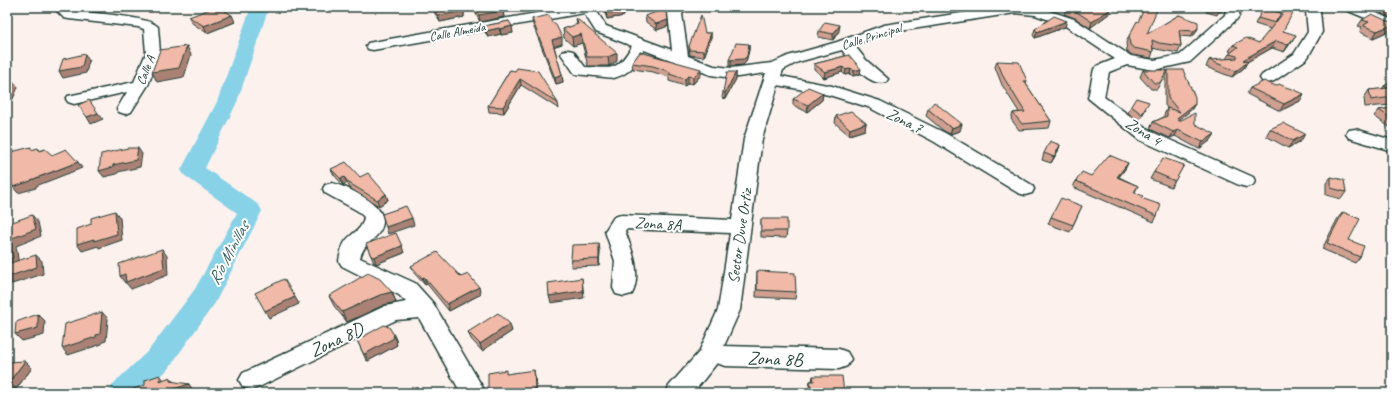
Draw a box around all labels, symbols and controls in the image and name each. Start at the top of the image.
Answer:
street label: Calle Almeida [428,19,487,45]
street label: Calle Principal [839,19,906,54]
street label: Calle A [133,53,159,87]
street label: Zona 7 [883,104,927,139]
street label: Zona 4 [1122,113,1166,151]
street label: Sector Duve Ortiz [723,186,757,285]
street label: Zona 8A [634,213,683,235]
water label: Río Minillas [203,216,255,288]
street label: Zona 8D [306,316,369,363]
street label: Zona 8B [747,346,804,372]

